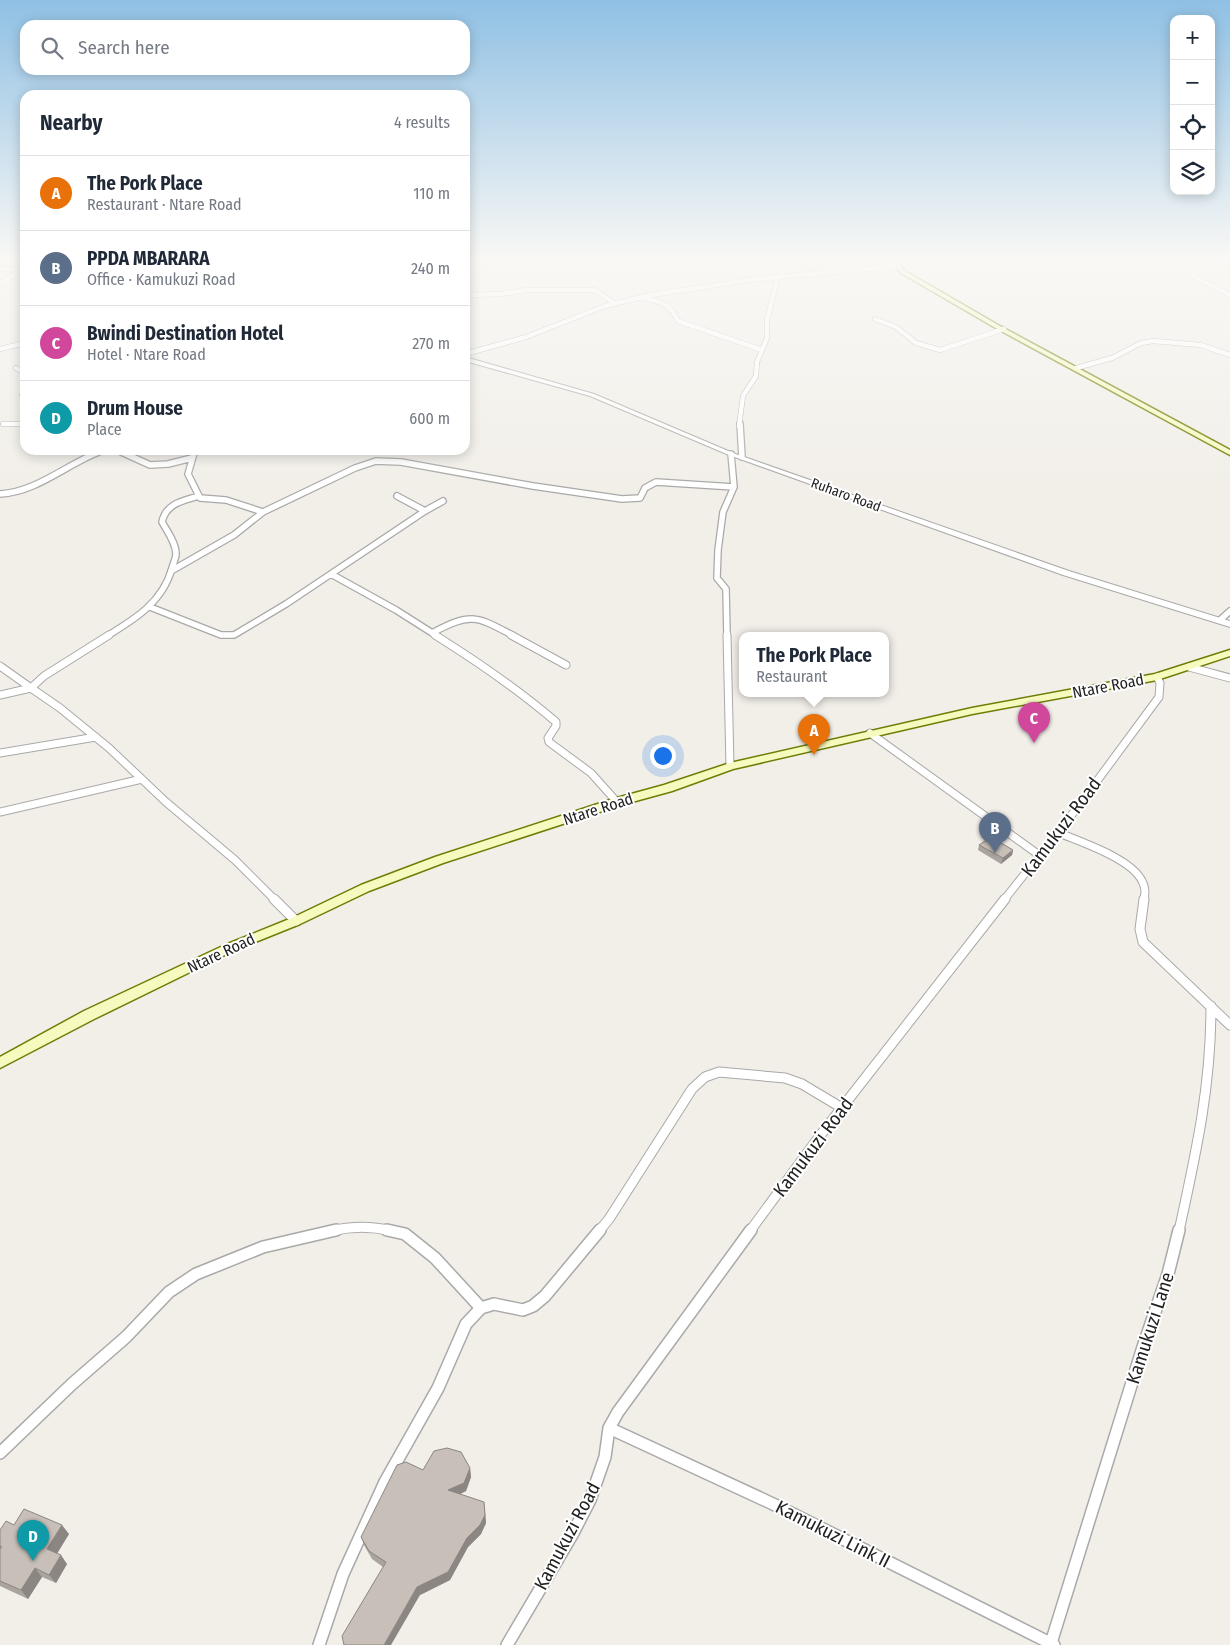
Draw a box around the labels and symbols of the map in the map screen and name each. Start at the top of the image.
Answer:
street label: Ruharo Road [809,474,883,516]
street label: Ntare Road [1071,670,1145,702]
pin: C [1018,702,1050,743]
pin: A [798,714,830,755]
your location [650,743,676,769]
street label: Kamukuzi Road [1016,773,1106,881]
street label: Ntare Road [561,789,635,829]
pin: B [979,812,1011,853]
street label: Ntare Road [184,929,258,977]
street label: Kamukuzi Road [768,1093,858,1201]
street label: Kamukuzi Lane [1121,1269,1179,1387]
street label: Kamukuzi Road [529,1478,605,1594]
street label: Kamukuzi Link II [772,1495,894,1573]
pin: D [17,1520,49,1561]

